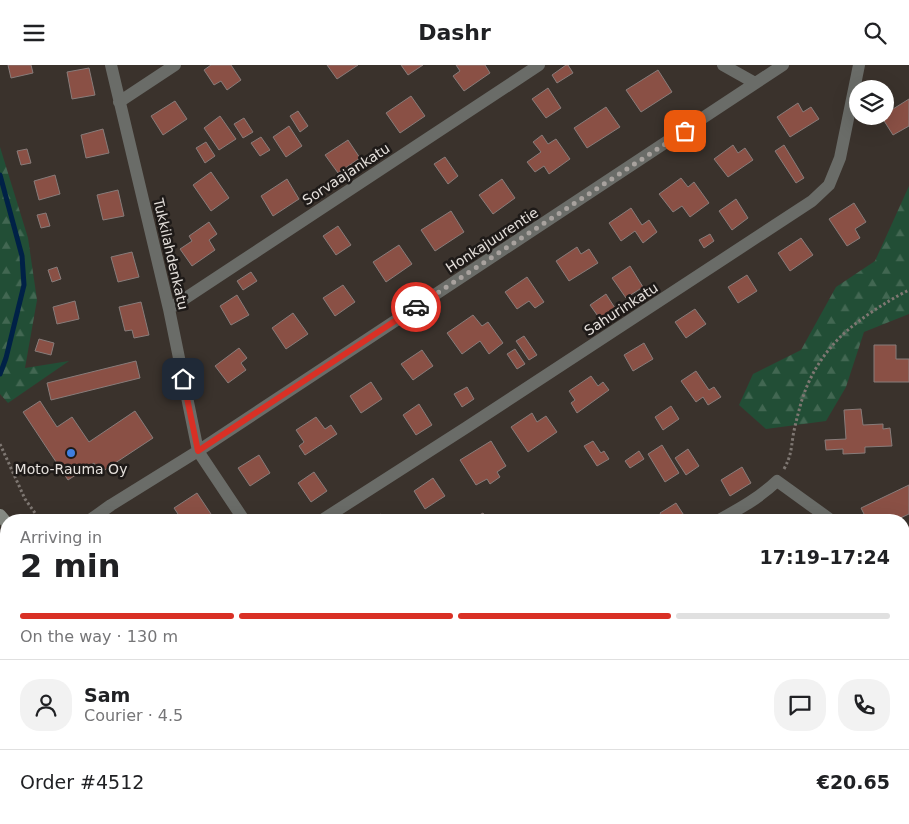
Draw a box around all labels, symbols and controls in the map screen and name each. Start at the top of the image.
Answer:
icon: menu [20,19,48,47]
icon: search [861,19,889,47]
text: Dashr [418,20,491,45]
map controls [849,80,894,125]
button: layers [849,80,894,125]
pin [664,110,706,152]
icon: bag [671,117,699,145]
street label: Sorvaajankatu [299,140,393,208]
street label: Tukkilahdenkatu [150,196,192,311]
street label: Honkajuurentie [443,204,541,276]
street label: Sahurinkatu [581,279,661,339]
courier [391,282,441,332]
icon: car [402,293,430,321]
pin [162,358,204,400]
icon: home [169,365,197,393]
marker: Moto-Rauma Oy [65,447,77,459]
place label: Moto-Rauma Oy [15,461,127,477]
text: Arriving in [20,528,102,547]
text: 17:19–17:24 [760,546,890,568]
text: 2 min [20,547,121,585]
text: On the way · 130 m [20,627,178,646]
button: person [20,679,72,731]
button: chat [774,679,826,731]
button: phone [838,679,890,731]
text: Sam [84,684,130,706]
text: Courier · 4.5 [84,706,183,725]
text: Order #4512 [20,771,144,793]
text: €20.65 [817,771,890,793]

